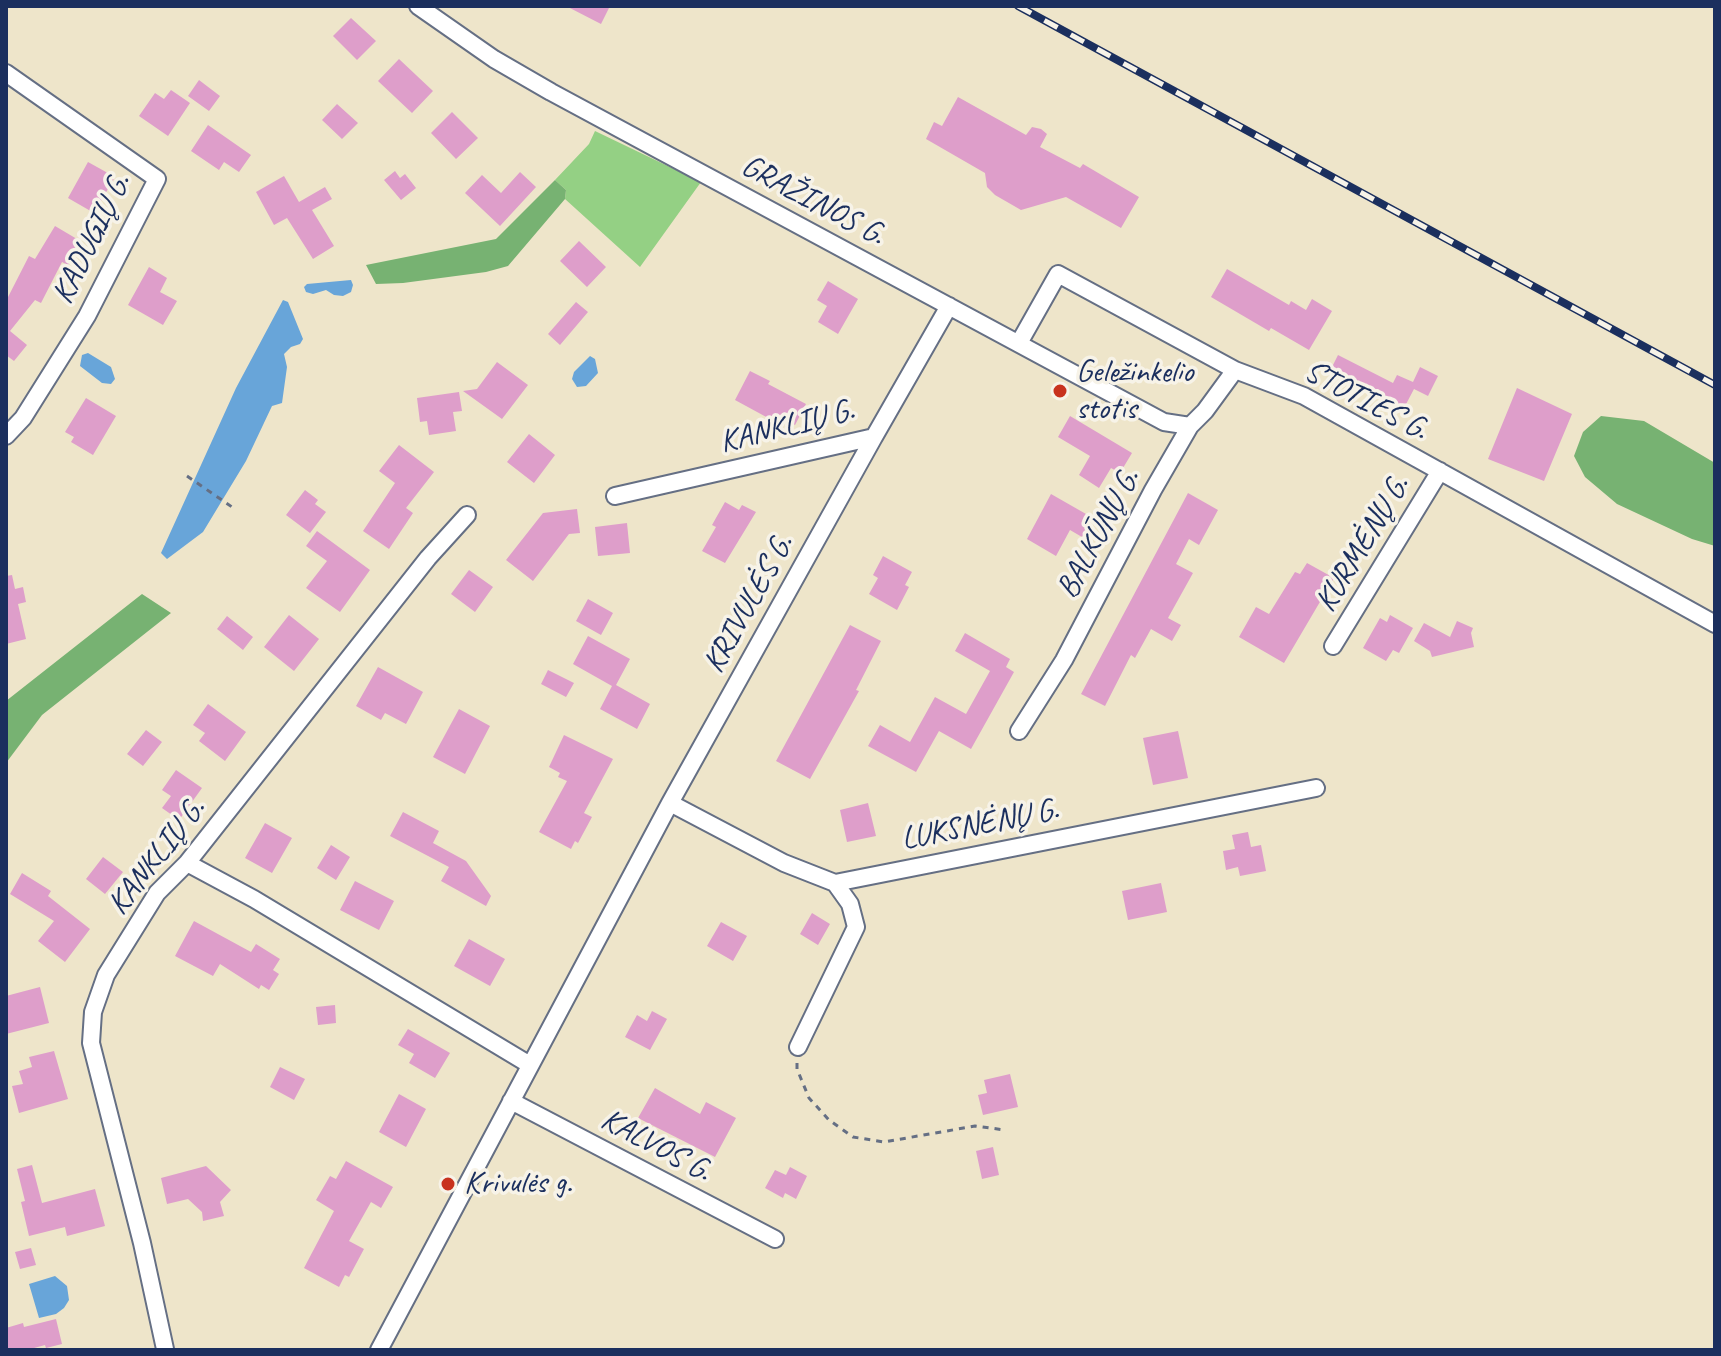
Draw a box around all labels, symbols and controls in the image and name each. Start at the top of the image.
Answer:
street label: GRAŽINOS G. [735,147,891,255]
street label: KADUGIŲ G. [44,168,140,310]
street label: STOTIES G. [1297,352,1435,450]
place label: Geležinkelio stotis [1076,354,1193,429]
marker: Geležinkelio stotis [1051,382,1069,400]
street label: KANKLIŲ G. [716,392,858,462]
street label: BALKŪNŲ G. [1049,463,1149,605]
street label: KURMĖNŲ G. [1307,469,1419,619]
street label: KRIVULĖS G. [695,528,803,680]
street label: KANKLIŲ G. [100,791,214,923]
street label: LUKSNĖNŲ G. [898,791,1062,859]
street label: KALVOS G. [594,1101,718,1191]
place label: Krivulės g. [464,1165,572,1203]
marker: Krivulės g. [439,1175,457,1193]

